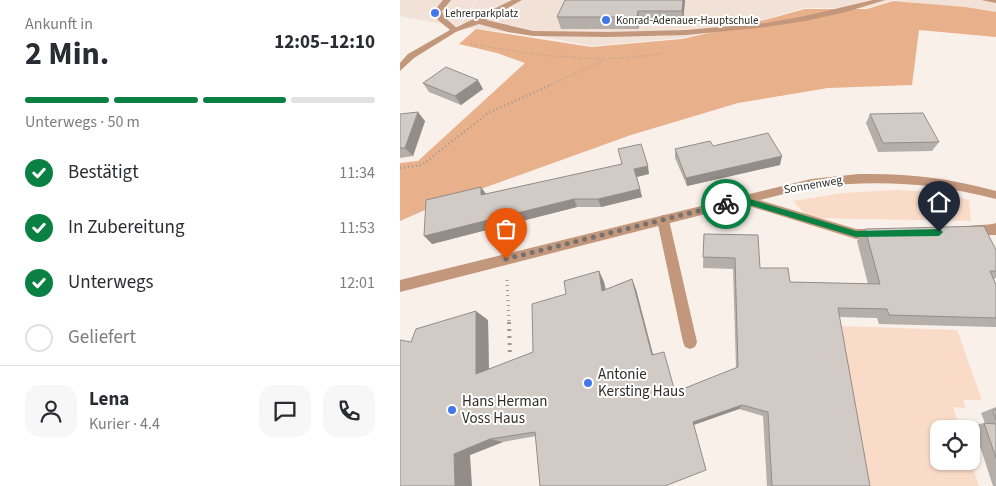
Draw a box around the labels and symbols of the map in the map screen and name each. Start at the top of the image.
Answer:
place label: Lehrerparkplatz [445,6,518,21]
marker: Lehrerparkplatz [429,7,441,19]
place label: Konrad-Adenauer-Hauptschule [616,13,759,28]
marker: Konrad-Adenauer-Hauptschule [600,14,612,26]
street label: Sonnenweg [782,172,844,198]
courier [701,179,751,229]
pin [918,181,960,232]
pin [485,208,527,259]
place label: Antonie Kersting Haus [598,364,684,402]
marker: Antonie Kersting Haus [582,377,594,389]
place label: Hans Herman Voss Haus [462,391,547,429]
marker: Hans Herman Voss Haus [446,404,458,416]

